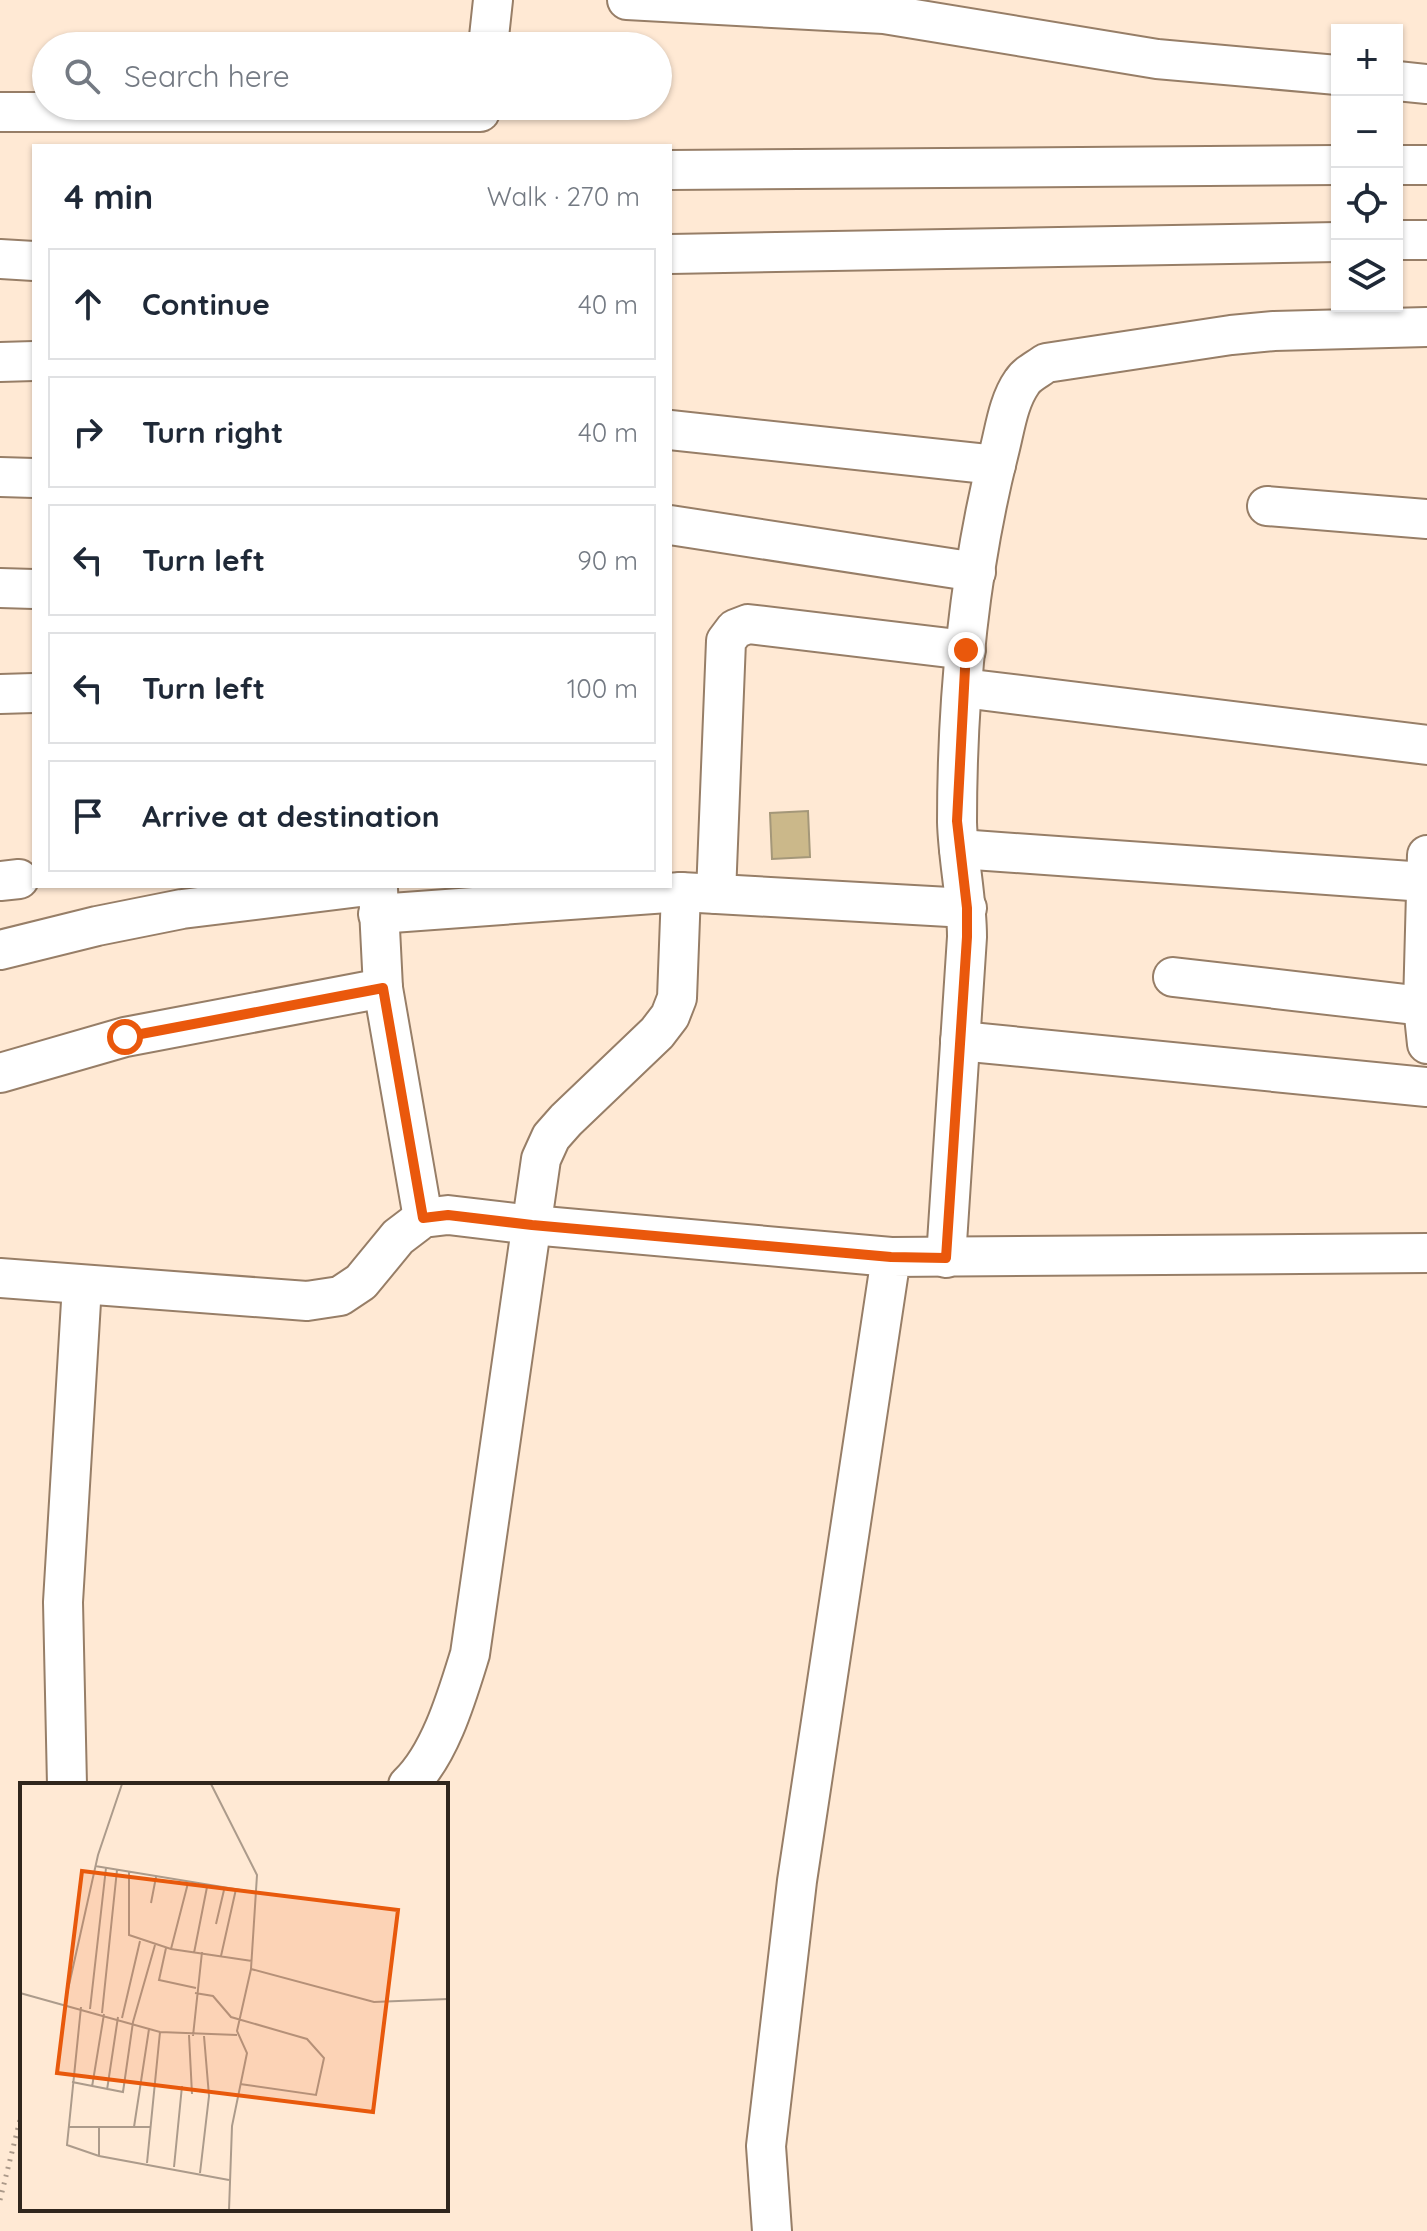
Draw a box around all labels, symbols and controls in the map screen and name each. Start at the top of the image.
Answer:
map controls [1331,24,1403,312]
button: + [1331,24,1403,96]
search box [32,32,672,120]
icon: search [60,54,104,98]
text: Search here [124,57,290,95]
button: − [1331,96,1403,168]
button: locate [1331,168,1403,240]
text: 4 min [64,175,153,218]
text: Walk · 270 m [487,180,640,213]
button: layers [1331,240,1403,312]
icon: ahead [66,282,110,326]
text: Continue [142,285,270,323]
text: 40 m [578,288,638,321]
icon: right [66,410,110,454]
text: Turn right [142,413,283,451]
text: 40 m [578,416,638,449]
icon: left [66,538,110,582]
text: Turn left [142,541,265,579]
text: 90 m [577,544,638,577]
route end [948,632,984,668]
icon: left [66,666,110,710]
text: Turn left [142,669,265,707]
text: 100 m [567,672,638,705]
icon: arrive [66,794,110,838]
text: Arrive at destination [142,797,440,835]
route start [107,1019,143,1055]
inset map [20,1783,448,2211]

